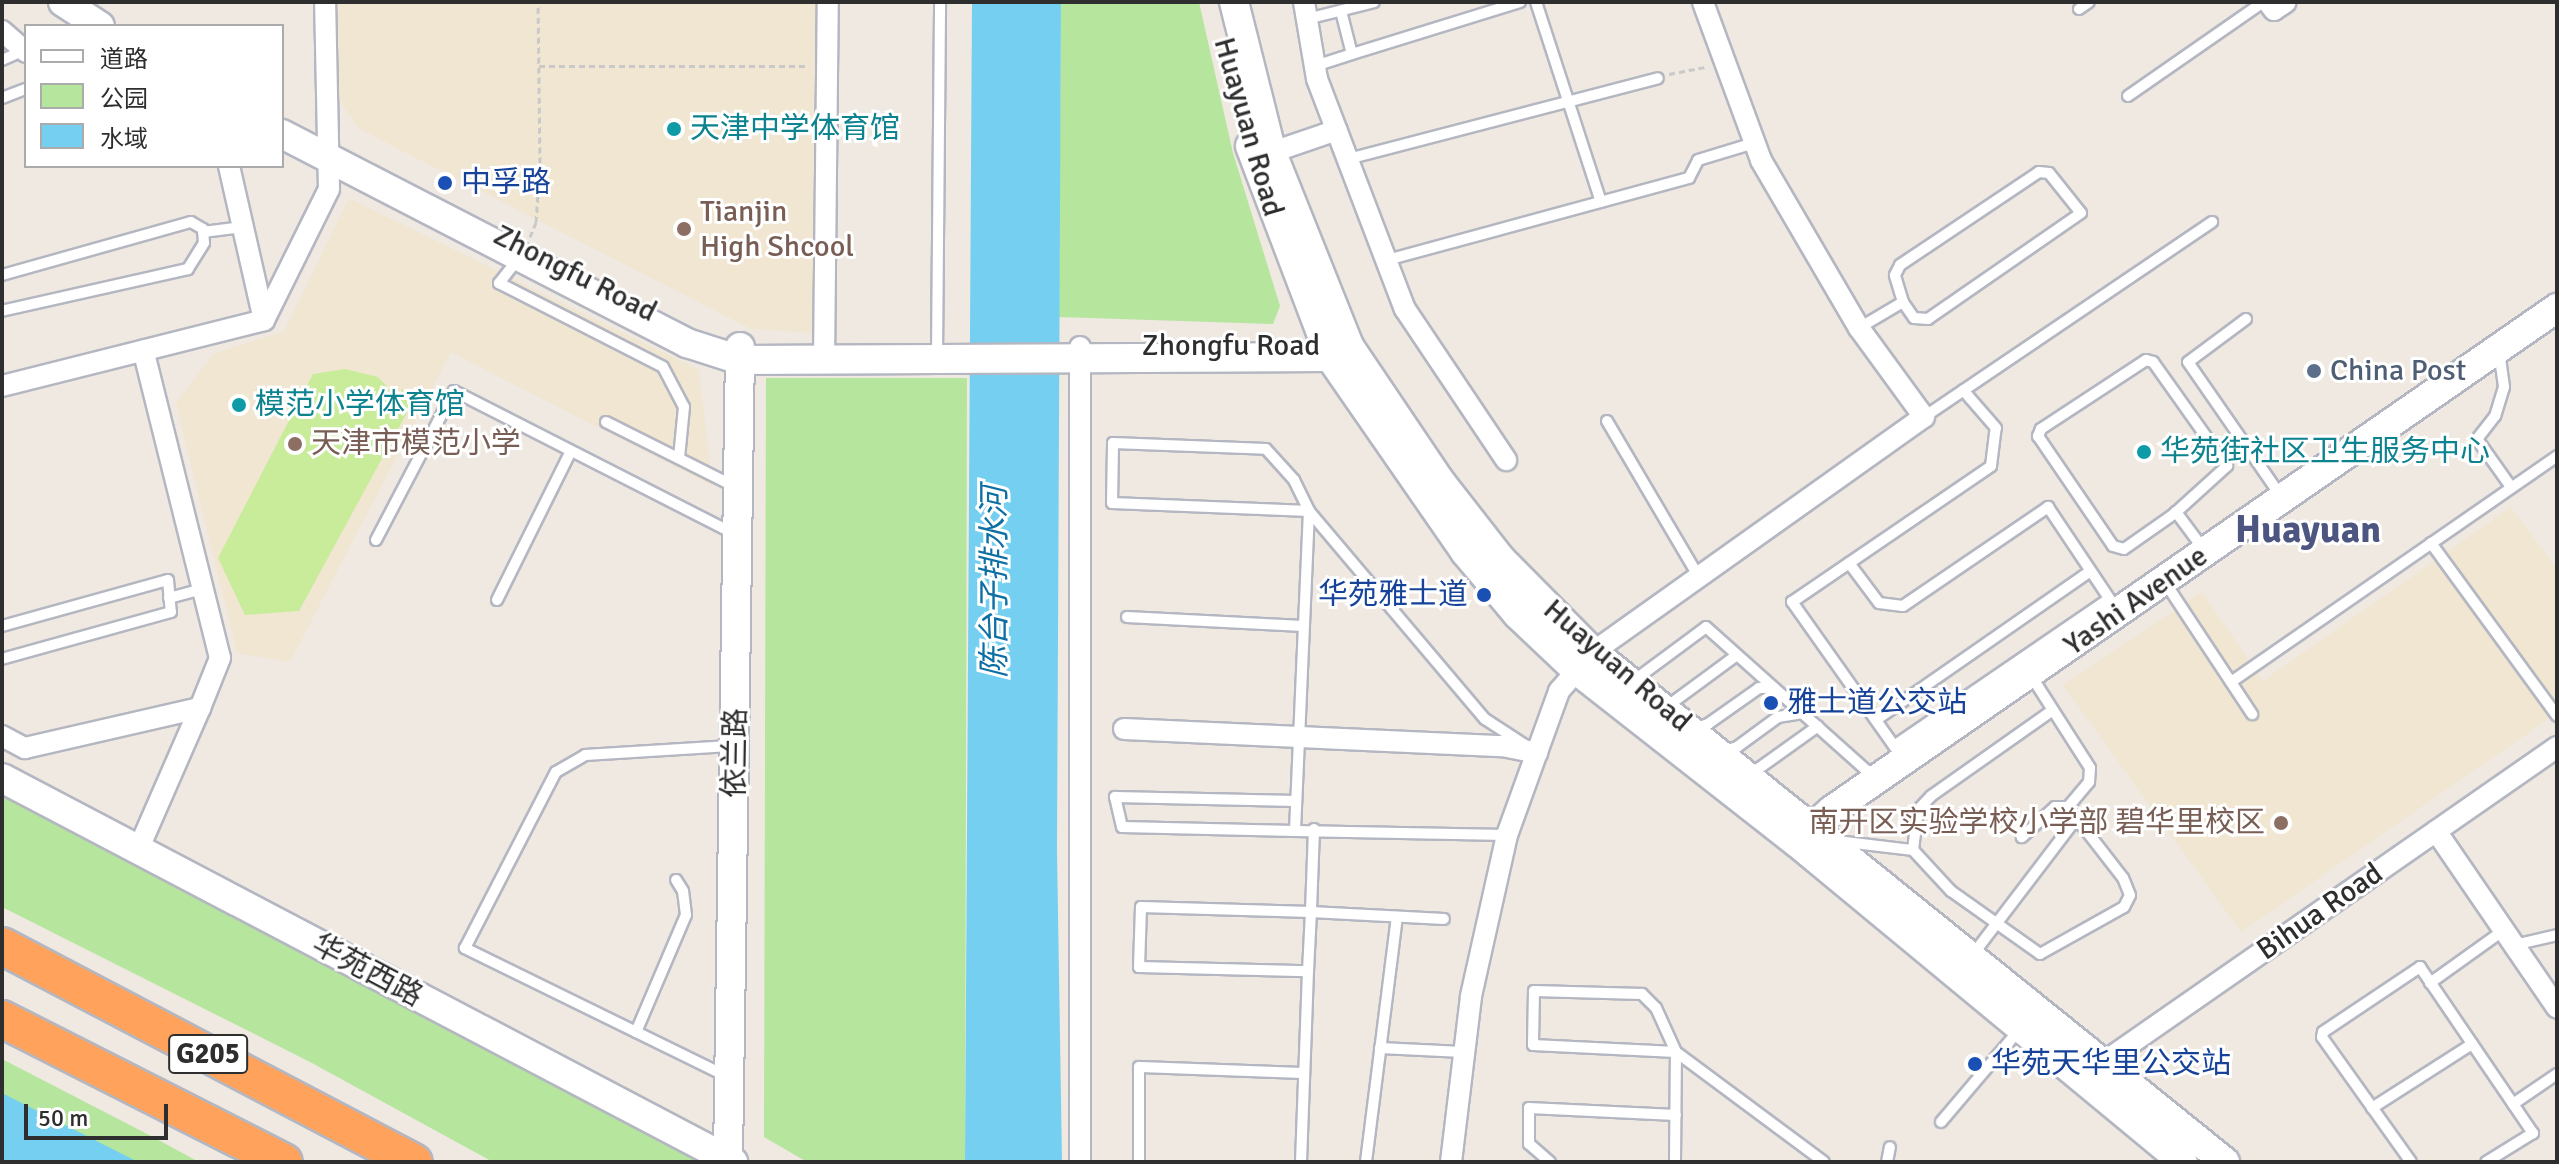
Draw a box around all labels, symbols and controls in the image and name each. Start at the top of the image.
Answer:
legend [24,24,284,168]
street label: Huayuan Road [1205,33,1291,221]
text: 道路 [100,44,148,74]
text: 公园 [100,84,148,114]
place label: 天津中学体育馆 [690,111,900,147]
marker: 天津中学体育馆 [665,120,683,138]
text: 水域 [100,124,148,154]
place label: 中孚路 [461,165,551,201]
marker: 中孚路 [436,174,454,192]
place label: Tianjin High Shcool [700,194,854,264]
street label: Zhongfu Road [487,217,663,331]
marker: Tianjin High Shcool [675,220,693,238]
street label: Zhongfu Road [1142,328,1320,364]
place label: China Post [2330,353,2466,389]
marker: China Post [2305,362,2323,380]
place label: 模范小学体育馆 [255,387,465,423]
marker: 模范小学体育馆 [230,396,248,414]
place label: 天津市模范小学 [311,426,521,462]
place label: 华苑街社区卫生服务中心 [2160,434,2490,470]
marker: 天津市模范小学 [286,435,304,453]
marker: 华苑街社区卫生服务中心 [2135,443,2153,461]
water label: 陈台子排水河 [976,486,1014,678]
district label: Huayuan [2235,507,2381,553]
street label: Yashi Avenue [2057,538,2215,664]
place label: 华苑雅士道 [1318,577,1468,613]
marker: 华苑雅士道 [1475,586,1493,604]
street label: Huayuan Road [1536,592,1698,740]
place label: 雅士道公交站 [1787,685,1967,721]
marker: 雅士道公交站 [1762,694,1780,712]
street label: 依兰路 [717,708,755,798]
place label: 南开区实验学校小学部 碧华里校区 [1808,805,2265,841]
marker: 南开区实验学校小学部 碧华里校区 [2272,814,2290,832]
street label: Bihua Road [2250,856,2390,968]
street label: 华苑西路 [306,927,428,1015]
road number: G205 [168,1030,248,1078]
place label: 华苑天华里公交站 [1991,1046,2231,1082]
marker: 华苑天华里公交站 [1966,1055,1984,1073]
scale bar [28,1088,172,1138]
text: 50 m [38,1103,88,1133]

